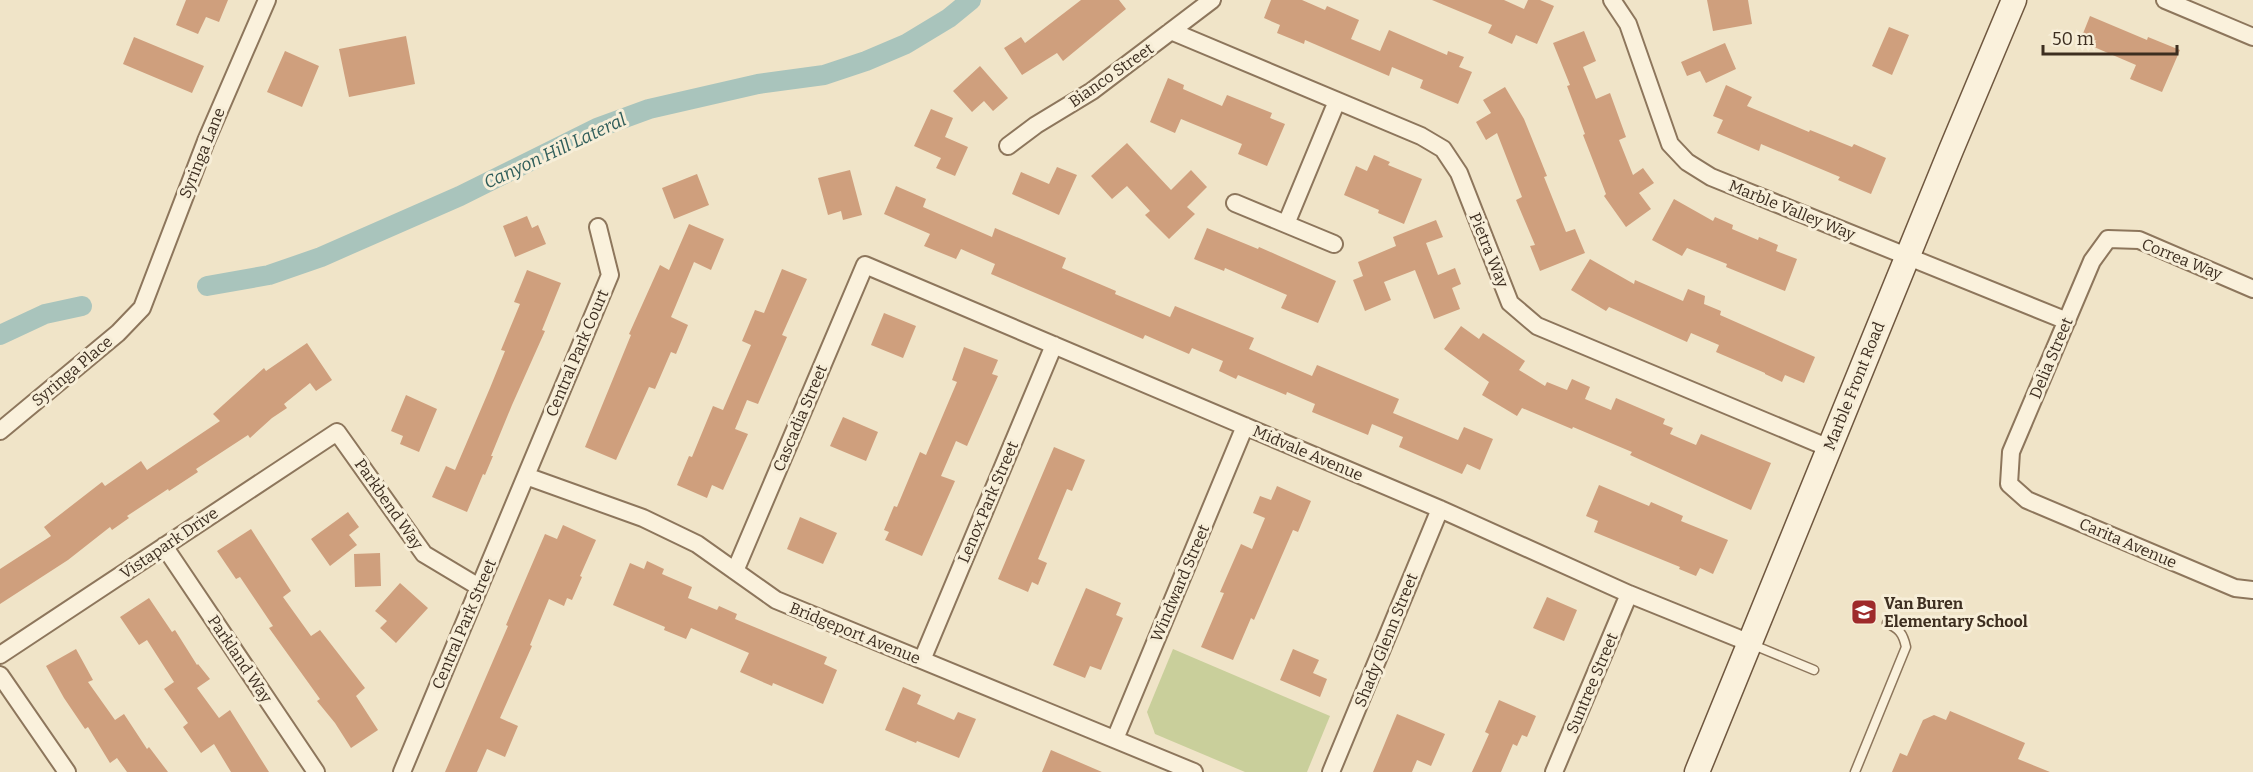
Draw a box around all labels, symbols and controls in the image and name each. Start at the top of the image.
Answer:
scale bar [2043,18,2176,56]
text: 50 m [2052,28,2094,50]
street label: Bianco Street [1065,39,1157,111]
street label: Syringa Lane [175,105,229,201]
water label: Canyon Hill Lateral [480,108,630,194]
street label: Marble Valley Way [1726,176,1859,244]
street label: Pietra Way [1465,210,1513,291]
street label: Correa Way [2139,234,2226,284]
street label: Central Park Court [542,286,612,420]
street label: Delia Street [2025,314,2077,401]
street label: Marble Front Road [1820,319,1889,453]
street label: Syringa Place [28,332,116,410]
street label: Cascadia Street [769,362,831,474]
street label: Midvale Avenue [1250,421,1366,485]
street label: Lenox Park Street [954,438,1022,566]
street label: Parkbend Way [351,455,428,553]
street label: Vistapark Drive [116,503,222,583]
street label: Carita Avenue [2076,514,2180,572]
street label: Windward Street [1147,521,1213,645]
street label: Central Park Street [428,556,500,692]
street label: Shady Glenn Street [1350,570,1422,710]
place label: Van Buren Elementary School [1884,594,2028,631]
school or university icon: Van Buren Elementary School [1849,597,1879,627]
street label: Bridgeport Avenue [787,598,923,668]
street label: Parkland Way [204,612,276,707]
street label: Suntree Street [1562,630,1622,736]

